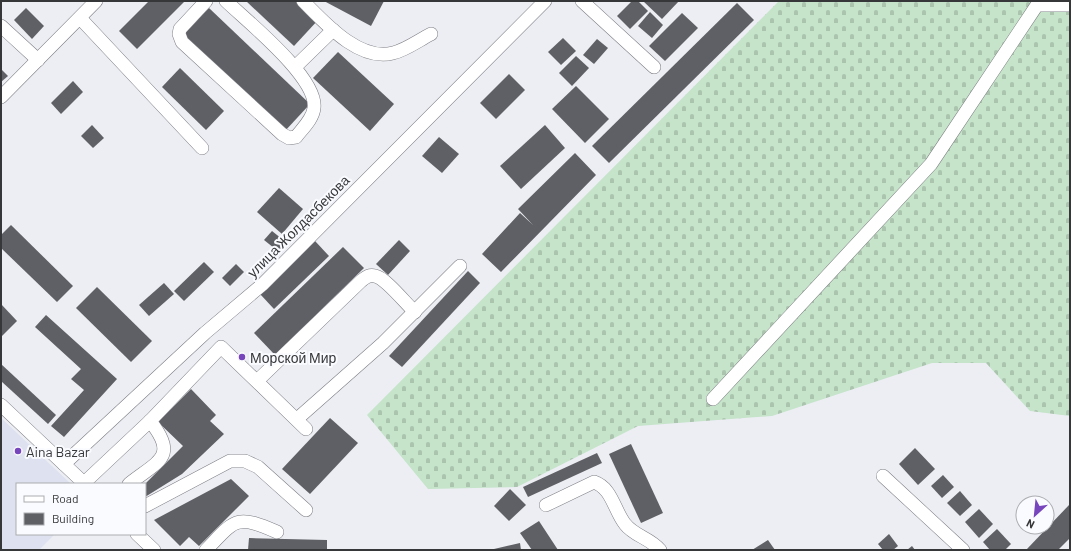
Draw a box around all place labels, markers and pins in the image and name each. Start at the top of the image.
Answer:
place label: Морской Мир [250,349,337,366]
marker: Морской Мир [237,352,247,362]
place label: Aina Bazar [26,443,90,460]
marker: Aina Bazar [13,446,23,456]

